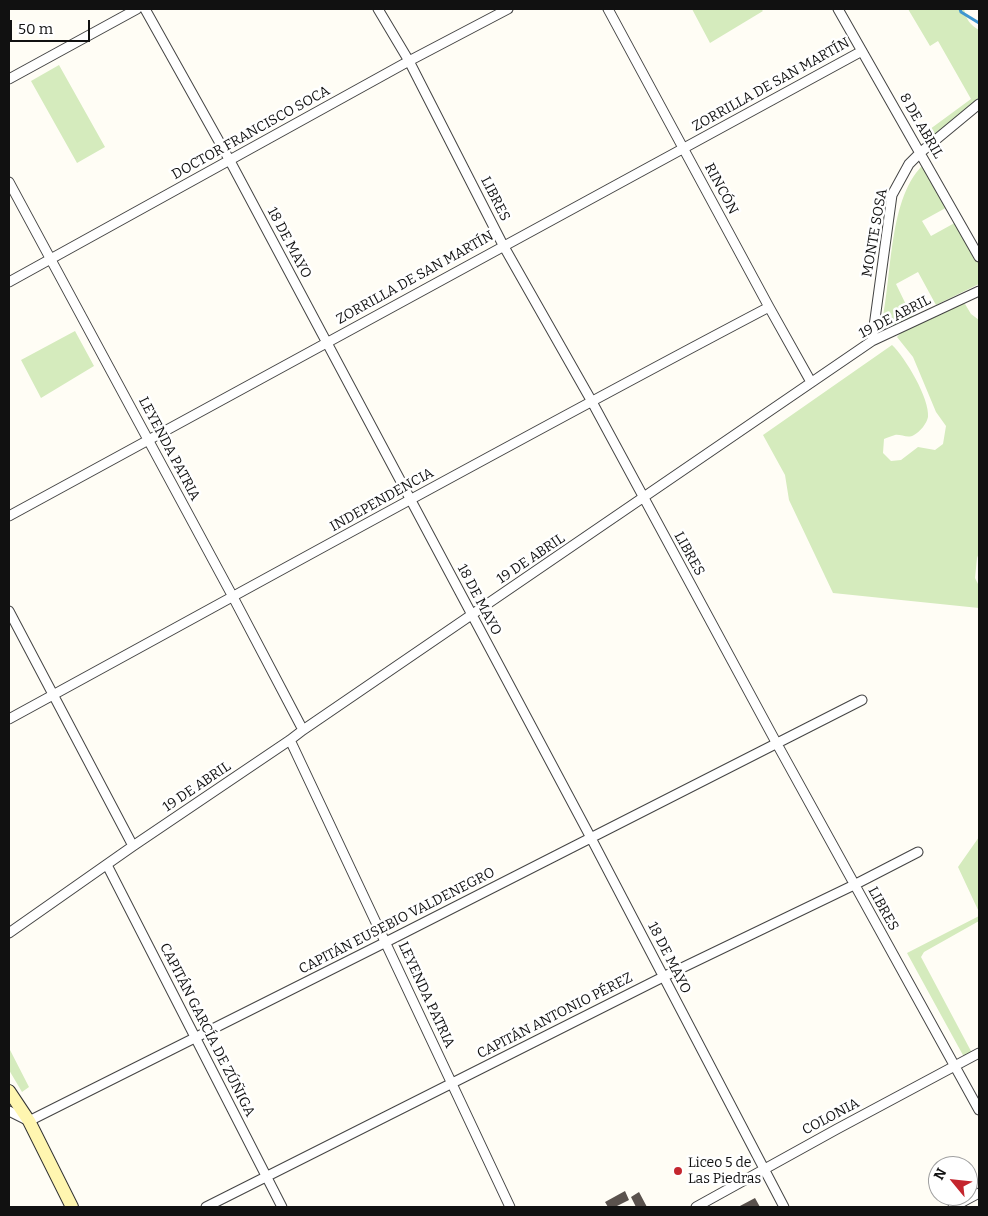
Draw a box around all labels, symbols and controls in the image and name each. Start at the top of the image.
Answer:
scale bar [12,10,92,42]
text: 50 m [18,20,53,38]
street label: ZORRILLA DE SAN MARTÍN [689,35,853,135]
street label: DOCTOR FRANCISCO SOCA [169,83,333,183]
street label: 8 DE ABRIL [896,90,946,162]
street label: RINCÓN [701,161,741,217]
street label: LIBRES [477,174,513,224]
street label: MONTE SOSA [859,187,891,279]
street label: 18 DE MAYO [263,205,315,281]
street label: ZORRILLA DE SAN MARTÍN [333,228,497,328]
street label: 19 DE ABRIL [856,292,934,342]
street label: LEYENDA PATRIA [135,394,203,504]
street label: INDEPENDENCIA [327,465,437,535]
street label: LIBRES [670,529,708,579]
street label: 19 DE ABRIL [494,530,568,588]
street label: 18 DE MAYO [453,562,505,638]
street label: 19 DE ABRIL [160,758,234,816]
street label: CAPITÁN EUSEBIO VALDENEGRO [296,864,498,978]
street label: LIBRES [864,884,902,934]
street label: 18 DE MAYO [644,919,694,997]
street label: LEYENDA PATRIA [394,939,458,1051]
street label: CAPITÁN GARCÍA DE ZÚÑIGA [156,940,258,1120]
street label: CAPITÁN ANTONIO PÉREZ [475,969,635,1063]
street label: COLONIA [800,1095,862,1139]
place label: Liceo 5 de Las Piedras [688,1155,761,1188]
north arrow [928,1156,978,1206]
marker: Liceo 5 de Las Piedras [672,1165,684,1177]
text: N [930,1165,950,1183]

